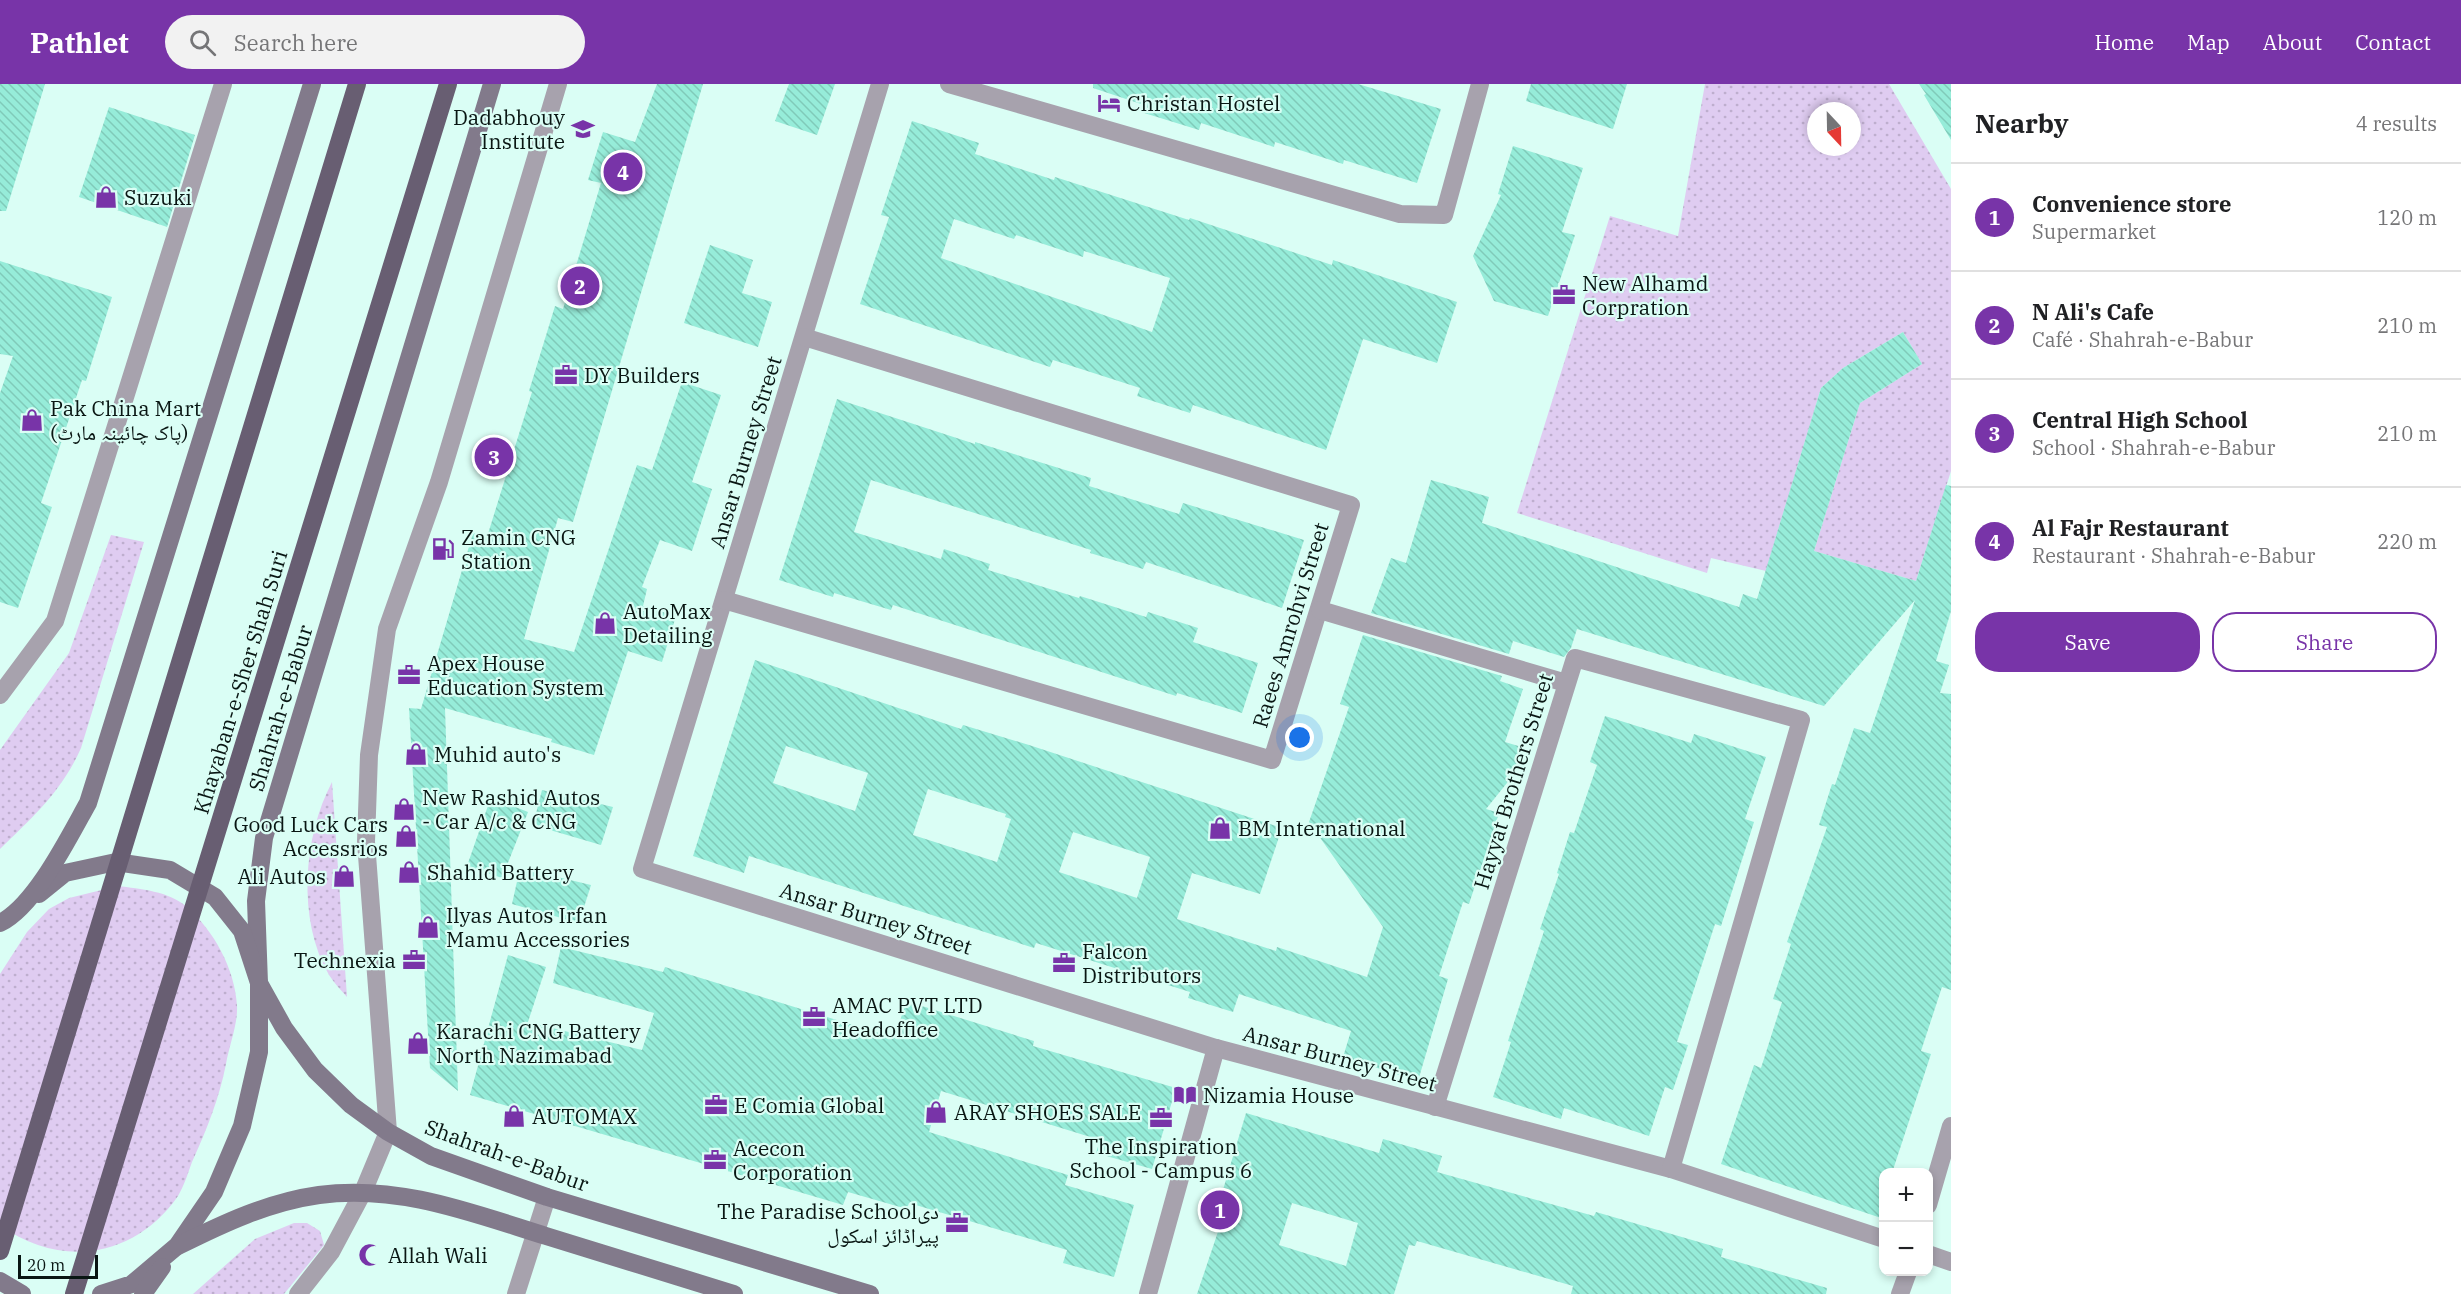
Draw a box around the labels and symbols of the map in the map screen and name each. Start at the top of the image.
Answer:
place label: Christan Hostel [1127,89,1280,117]
hotel icon: Christan Hostel [1096,90,1122,116]
north arrow [1807,102,1861,156]
place label: Dadabhouy Institute [453,103,566,155]
school or university icon: Dadabhouy Institute [570,116,596,142]
pin: 4 [604,150,642,194]
place label: Suzuki [124,183,192,211]
shop icon: Suzuki [93,184,119,210]
pin: 2 [560,264,600,308]
place label: New Alhamd Corpration [1582,269,1709,321]
office icon: New Alhamd Corpration [1551,282,1577,308]
street label: Ansar Burney Street [702,353,788,551]
place label: DY Builders [584,361,700,389]
office icon: DY Builders [553,362,579,388]
place label: Pak China Mart (پاک چائینہ مارٹ) [50,394,201,446]
shop icon: Pak China Mart (پاک چائینہ مارٹ) [19,407,45,433]
pin: 3 [474,434,514,479]
street label: Raees Amrohvi Street [1245,519,1335,731]
place label: Zamin CNG Station [461,523,576,575]
fuel station icon: Zamin CNG Station [430,536,456,562]
street label: Khayaban-e-Sher Shah Suri [187,547,293,817]
place label: AutoMax Detailing [623,597,713,649]
shop icon: AutoMax Detailing [592,610,618,636]
street label: Shahrah-e-Babur [241,621,319,795]
place label: Apex House Education System [427,649,604,701]
office icon: Apex House Education System [396,662,422,688]
street label: Hayyat Brothers Street [1467,670,1559,892]
your location [1285,723,1314,752]
place label: Muhid auto's [434,740,561,768]
shop icon: Muhid auto's [403,741,429,767]
place label: New Rashid Autos - Car A/c & CNG [422,783,600,835]
shop icon: New Rashid Autos - Car A/c & CNG [391,796,417,822]
place label: Good Luck Cars Accessrios [233,810,388,862]
place label: BM International [1238,814,1406,842]
shop icon: BM International [1207,815,1233,841]
shop icon: Good Luck Cars Accessrios [393,823,419,849]
place label: Shahid Battery [427,858,574,886]
shop icon: Shahid Battery [396,859,422,885]
place label: Ali Autos [238,862,326,890]
shop icon: Ali Autos [331,863,357,889]
street label: Ansar Burney Street [777,875,975,961]
place label: Ilyas Autos Irfan Mamu Accessories [446,901,630,953]
shop icon: Ilyas Autos Irfan Mamu Accessories [415,914,441,940]
place label: Falcon Distributors [1082,937,1201,989]
place label: Technexia [294,946,396,974]
office icon: Technexia [401,947,427,973]
office icon: Falcon Distributors [1051,950,1077,976]
place label: AMAC PVT LTD Headoffice [832,991,983,1043]
office icon: AMAC PVT LTD Headoffice [801,1004,827,1030]
place label: Karachi CNG Battery North Nazimabad [436,1017,641,1069]
street label: Ansar Burney Street [1240,1019,1440,1097]
shop icon: Karachi CNG Battery North Nazimabad [405,1030,431,1056]
place label: Nizamia House [1203,1081,1354,1109]
library icon: Nizamia House [1172,1082,1198,1108]
place label: E Comia Global [734,1091,884,1119]
office icon: E Comia Global [703,1092,729,1118]
place label: ARAY SHOES SALE [954,1098,1141,1126]
shop icon: ARAY SHOES SALE [923,1099,949,1125]
place label: AUTOMAX [532,1102,637,1130]
shop icon: AUTOMAX [501,1103,527,1129]
office icon: The Inspiration School - Campus 6 [1148,1105,1174,1131]
street label: Shahrah-e-Babur [421,1112,593,1198]
place label: The Inspiration School - Campus 6 [1070,1132,1252,1184]
place label: Acecon Corporation [733,1134,852,1186]
office icon: Acecon Corporation [702,1147,728,1173]
pin: 1 [1200,1188,1240,1232]
place label: The Paradise Schoolدی پیراڈائز اسکول [717,1197,939,1249]
office icon: The Paradise Schoolدی پیراڈائز اسکول [944,1210,970,1236]
place label: Allah Wali [388,1241,488,1269]
mosque icon: Allah Wali [357,1242,383,1268]
scale bar [18,1252,98,1280]

